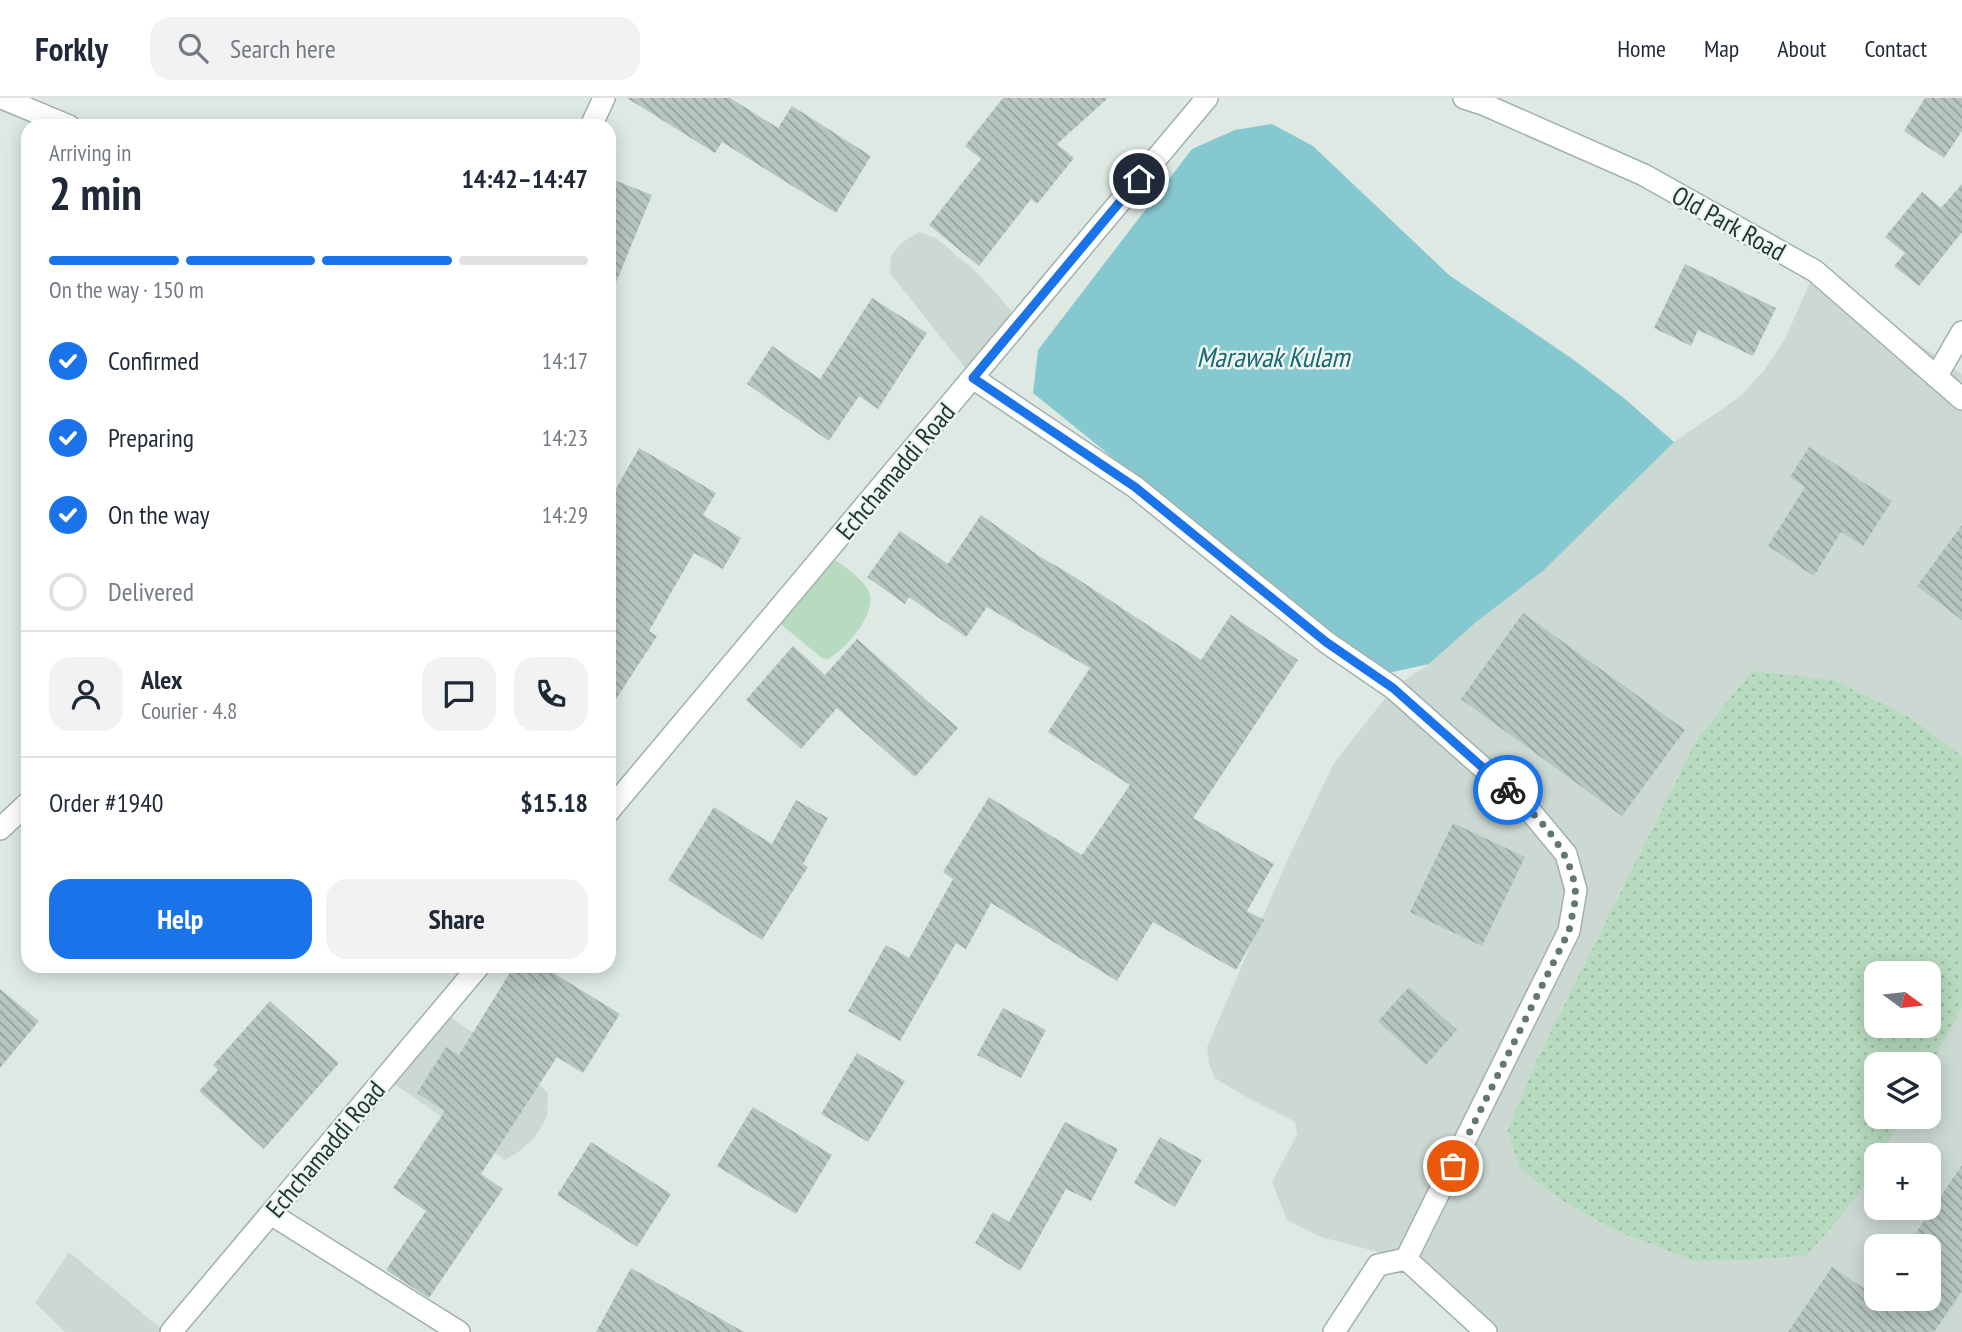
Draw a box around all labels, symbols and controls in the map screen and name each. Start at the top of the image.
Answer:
search box [150,17,640,80]
text: Forkly [35,27,108,70]
icon: search [174,29,212,67]
text: Search here [230,32,336,65]
text: Home [1617,33,1666,64]
text: Map [1704,33,1739,64]
text: About [1777,33,1826,64]
text: Contact [1864,33,1927,64]
text: Arriving in [49,138,131,167]
pin [1109,149,1169,209]
icon: home [1120,160,1158,198]
text: 14:42–14:47 [461,162,588,195]
text: 2 min [49,163,142,223]
street label: Old Park Road [1666,178,1792,268]
text: On the way · 150 m [49,275,204,304]
water label: Marawak Kulam [1196,338,1351,375]
icon: check [49,342,87,380]
text: Confirmed [108,344,199,377]
text: 14:17 [542,346,588,375]
street label: Echchamaddi Road [828,396,962,546]
icon: check [49,419,87,457]
text: Preparing [108,421,194,454]
text: 14:23 [542,423,588,452]
icon: check [49,496,87,534]
text: On the way [108,498,210,531]
text: 14:29 [542,500,588,529]
text: Delivered [108,575,194,608]
button: person [49,657,123,731]
button: chat [422,657,496,731]
button: phone [514,657,588,731]
text: Alex [141,663,182,696]
text: Courier · 4.8 [141,696,237,725]
courier [1473,755,1543,825]
icon: bike [1489,771,1527,809]
text: Order #1940 [49,786,164,819]
text: $15.18 [520,786,588,819]
button: Help [49,879,312,959]
button: Share [326,879,588,959]
north arrow [1864,961,1941,1038]
map controls [1864,961,1941,1311]
button: layers [1864,1052,1941,1129]
street label: Echchamaddi Road [258,1074,392,1224]
pin [1423,1136,1483,1196]
button: + [1864,1143,1941,1220]
icon: bag [1434,1147,1472,1185]
button: − [1864,1234,1941,1311]

